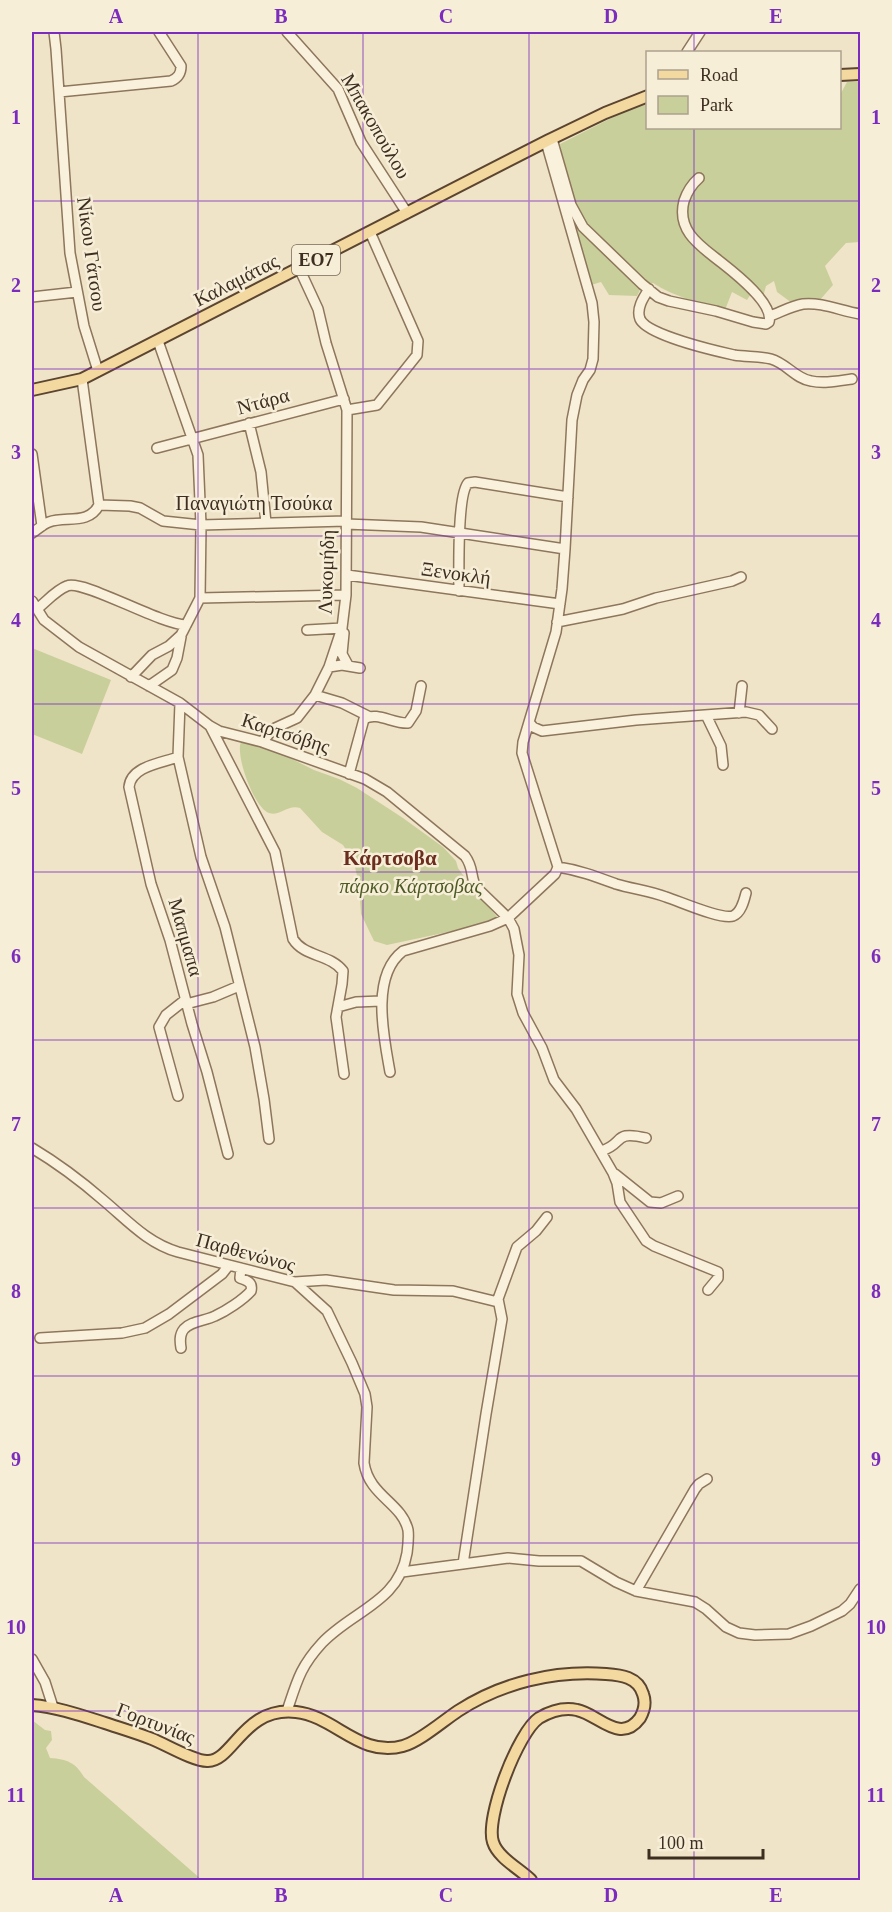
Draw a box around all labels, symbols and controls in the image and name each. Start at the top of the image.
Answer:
text: A [109,5,124,27]
text: B [274,5,288,27]
text: C [439,5,453,27]
text: D [604,5,618,27]
text: E [769,5,783,27]
legend [646,51,841,129]
text: Road [700,65,738,85]
street label: Μπακοπούλου [337,70,415,183]
text: Park [700,95,733,115]
text: 1 [11,106,21,128]
text: 1 [871,106,881,128]
street label: Νίκου Γάτσου [73,195,111,313]
road number: ΕΟ7 [292,245,340,275]
street label: Καλαμάτας [190,249,282,312]
text: 2 [11,274,21,296]
text: 2 [871,274,881,296]
street label: Ντάρα [234,383,292,420]
text: 3 [11,441,21,463]
text: 3 [871,441,881,463]
street label: Παναγιώτη Τσούκα [176,492,333,515]
street label: Λυκομήδη [314,529,339,615]
street label: Ξενοκλή [419,557,492,590]
text: 4 [11,609,21,631]
text: 4 [871,609,881,631]
street label: Καρτσόβης [239,708,333,759]
text: 5 [11,777,21,799]
text: 5 [871,777,881,799]
district label: Κάρτσοβα [343,846,437,870]
park label: πάρκο Κάρτσοβας [339,875,483,898]
street label: Μαπμαπα [163,895,208,979]
text: 6 [11,945,21,967]
text: 6 [871,945,881,967]
text: 7 [11,1113,21,1135]
text: 7 [871,1113,881,1135]
street label: Παρθενώνος [194,1228,298,1277]
text: 8 [11,1280,21,1302]
text: 8 [871,1280,881,1302]
text: 9 [11,1448,21,1470]
text: 9 [871,1448,881,1470]
text: 10 [6,1616,26,1638]
text: 10 [866,1616,886,1638]
street label: Γορτυνίας [113,1698,198,1749]
text: 11 [7,1784,25,1806]
text: 11 [867,1784,885,1806]
scale bar [649,1822,763,1860]
text: 100 m [658,1833,704,1853]
text: A [109,1884,124,1906]
text: B [274,1884,288,1906]
text: C [439,1884,453,1906]
text: D [604,1884,618,1906]
text: E [769,1884,783,1906]

